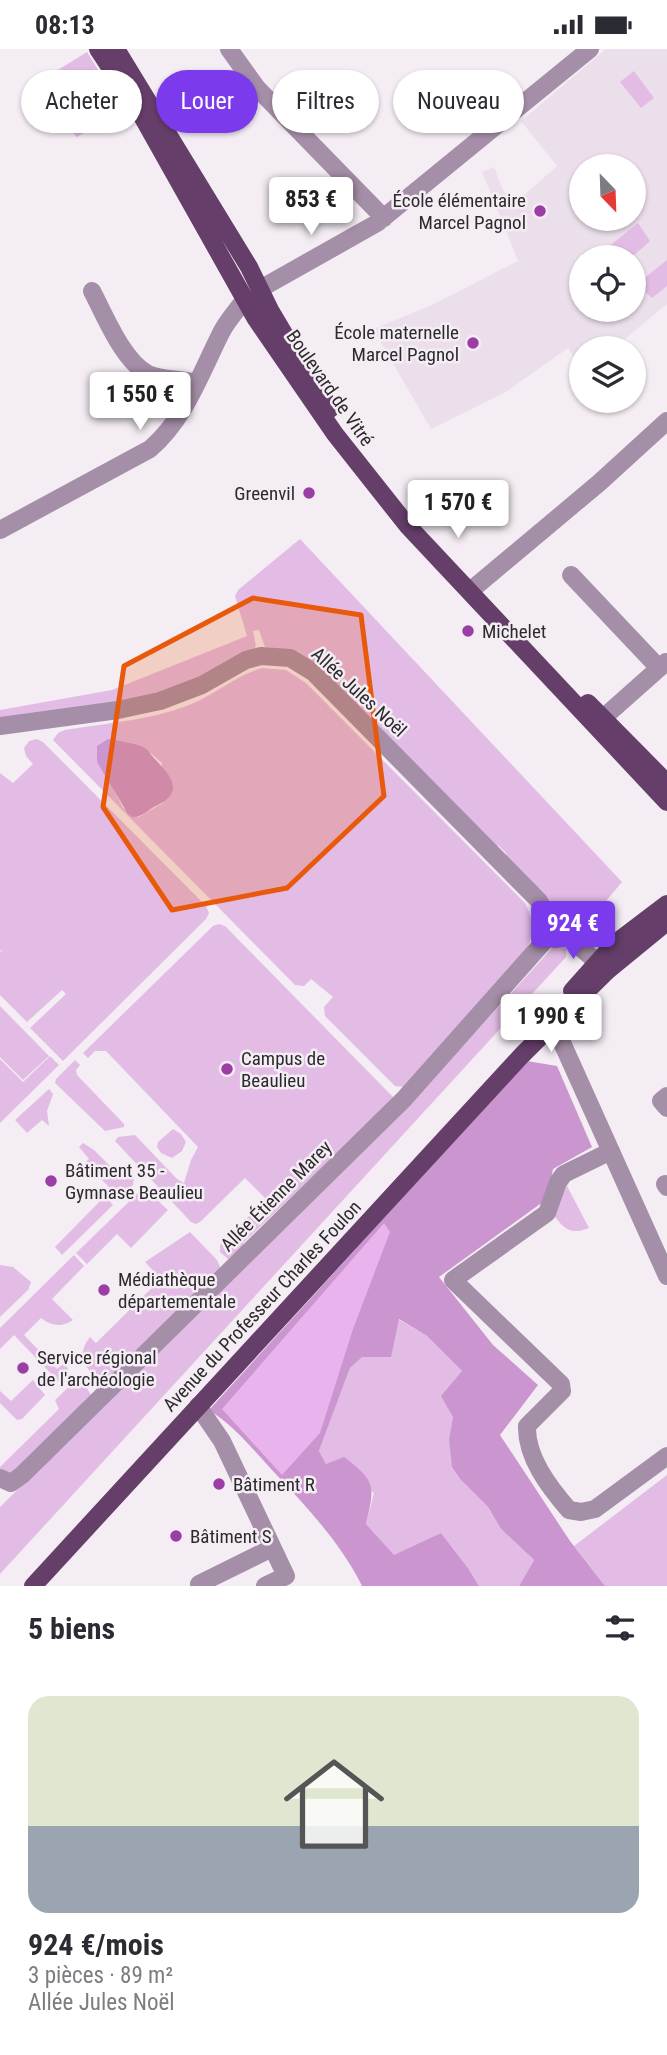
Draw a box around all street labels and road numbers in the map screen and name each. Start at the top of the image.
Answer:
street label: Boulevard de Vitré [281,325,379,451]
street label: Allée Jules Noël [307,642,411,742]
street label: Allée Étienne Marey [216,1136,336,1256]
street label: Avenue du Professeur Charles Foulon [158,1196,366,1416]

